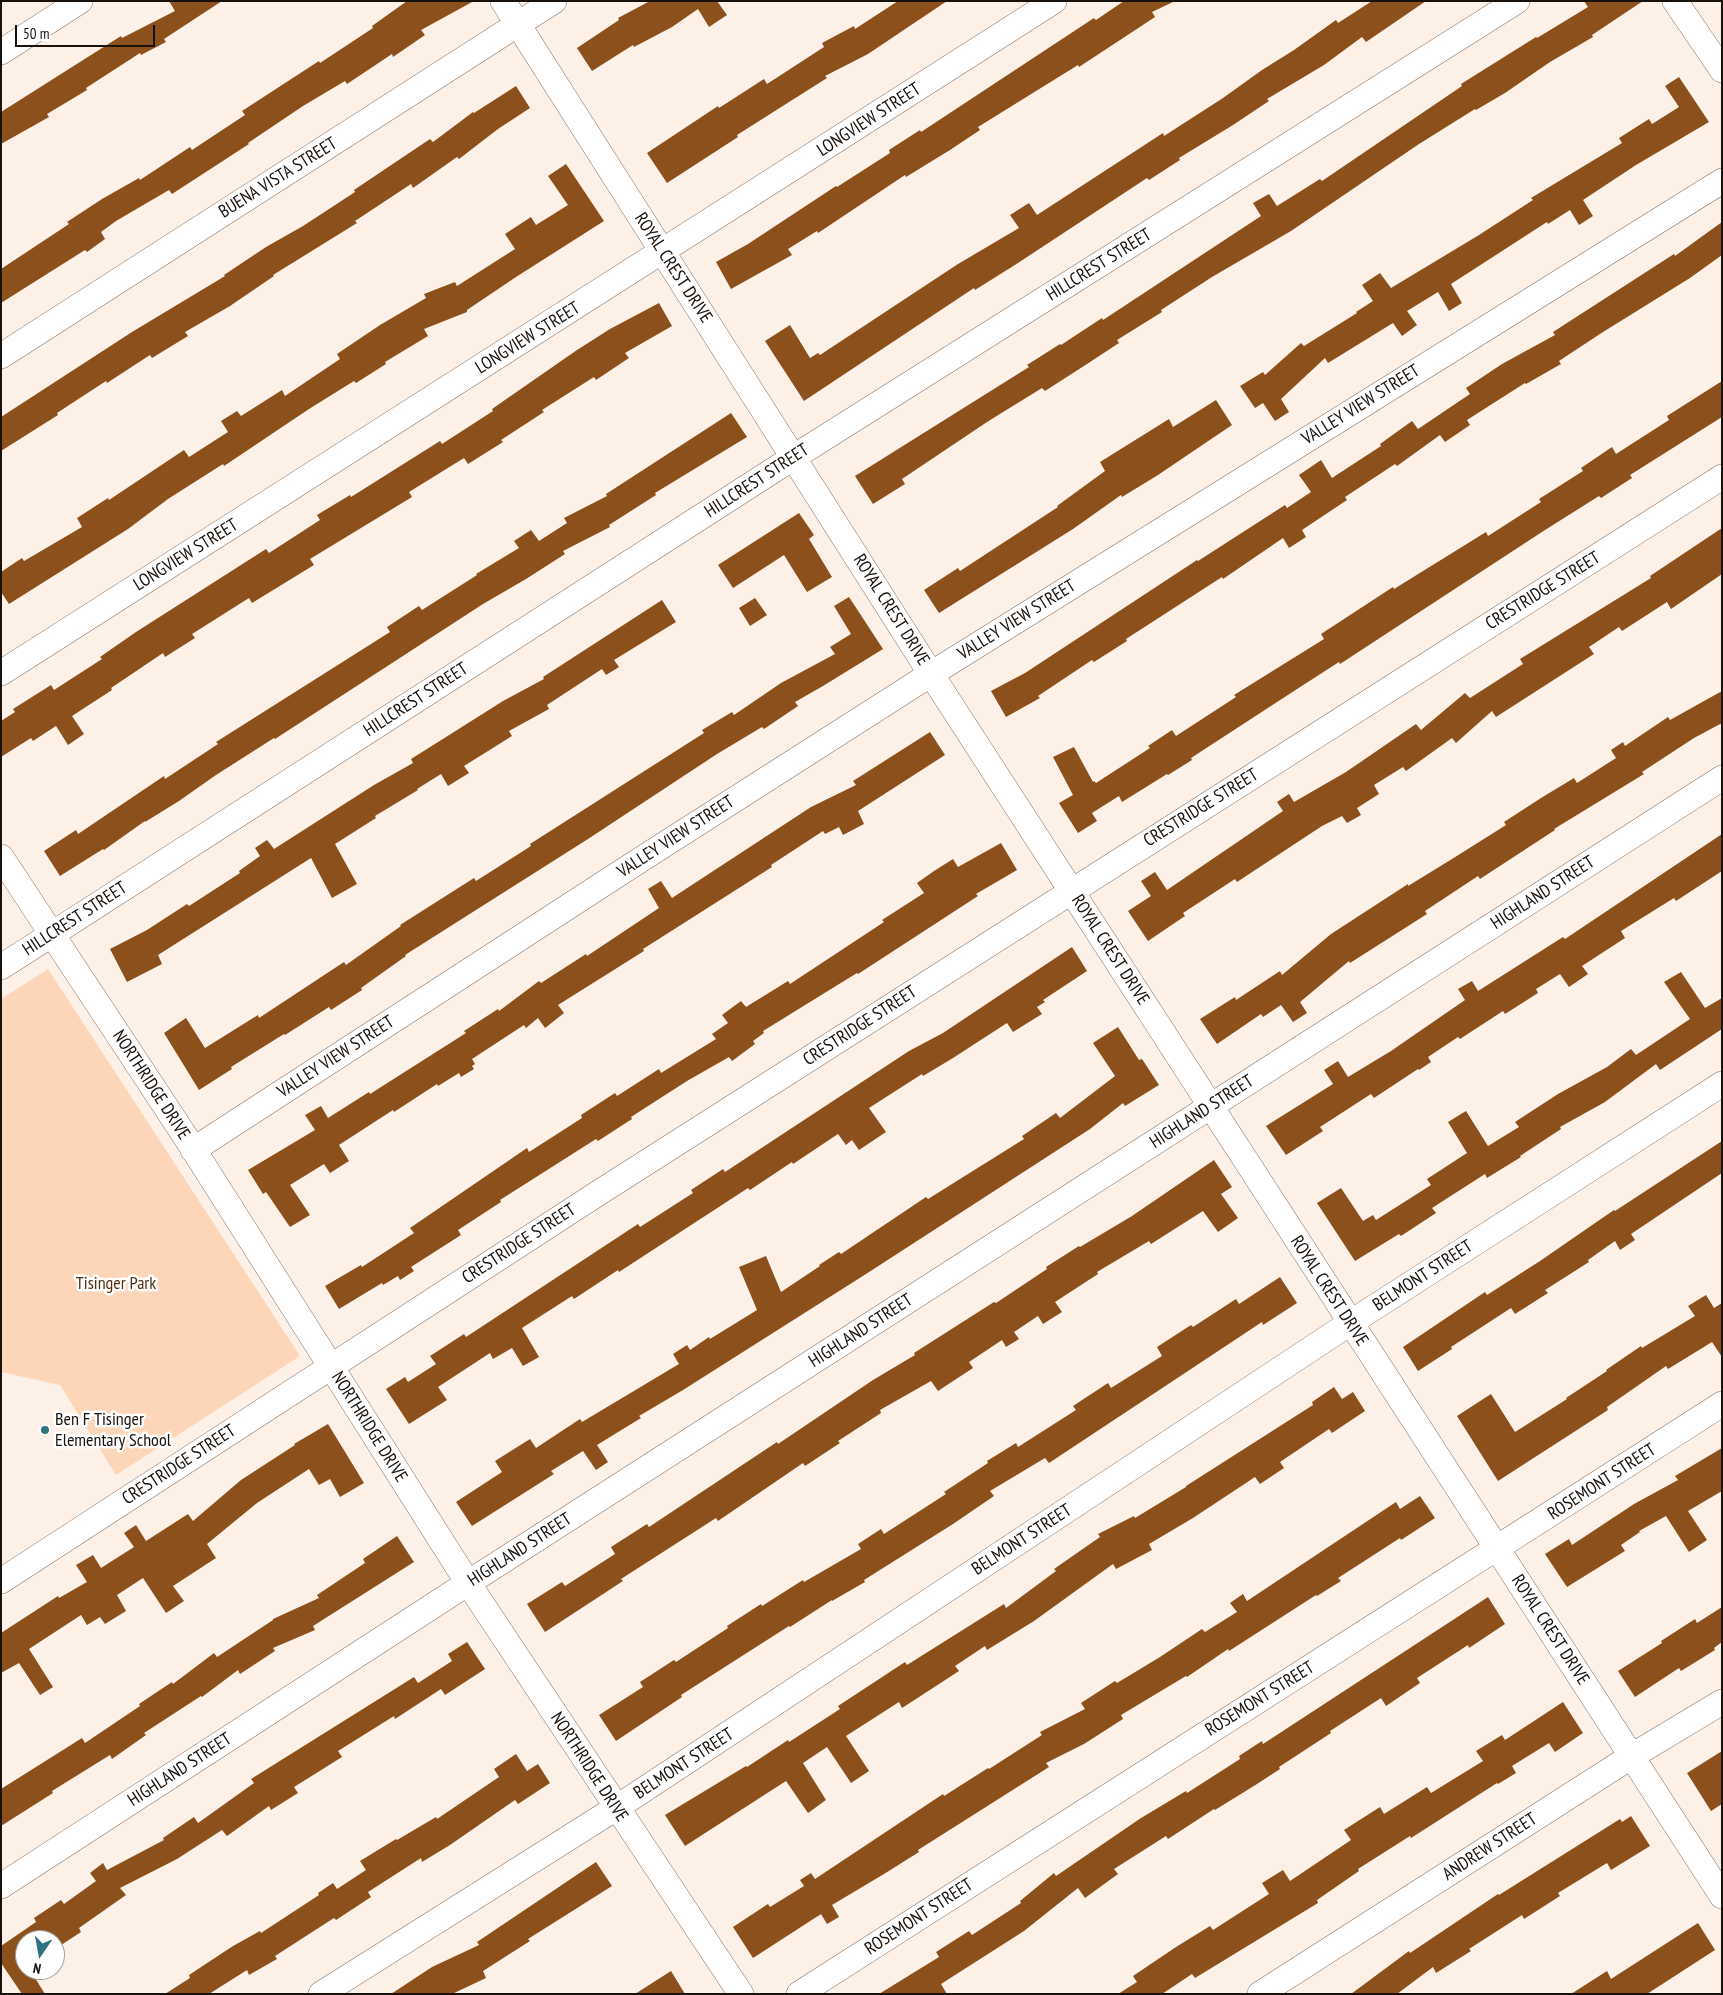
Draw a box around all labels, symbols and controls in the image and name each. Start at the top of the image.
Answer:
scale bar [18,15,158,47]
text: 50 m [23,24,49,43]
street label: LONGVIEW STREET [813,79,925,161]
street label: BUENA VISTA STREET [215,133,341,223]
street label: ROYAL CREST DRIVE [629,209,717,327]
street label: HILLCREST STREET [1042,224,1156,306]
street label: LONGVIEW STREET [472,297,584,379]
street label: VALLEY VIEW STREET [1298,360,1424,450]
street label: HILLCREST STREET [701,439,813,523]
street label: LONGVIEW STREET [130,514,242,596]
street label: CRESTRIDGE STREET [1482,547,1604,635]
street label: ROYAL CREST DRIVE [848,550,934,670]
street label: VALLEY VIEW STREET [954,575,1080,665]
street label: HILLCREST STREET [360,658,472,742]
street label: CRESTRIDGE STREET [1140,764,1262,852]
street label: VALLEY VIEW STREET [614,791,738,883]
street label: HIGHLAND STREET [1487,851,1599,935]
street label: HILLCREST STREET [19,877,131,961]
street label: ROYAL CREST DRIVE [1066,891,1154,1009]
street label: CRESTRIDGE STREET [799,981,921,1071]
street label: VALLEY VIEW STREET [274,1011,398,1103]
street label: NORTHRIDGE DRIVE [108,1026,194,1144]
street label: HIGHLAND STREET [1146,1070,1258,1154]
street label: CRESTRIDGE STREET [458,1199,580,1289]
street label: ROYAL CREST DRIVE [1285,1232,1373,1350]
street label: BELMONT STREET [1369,1236,1477,1316]
park label: Tisinger Park [76,1273,156,1295]
street label: HIGHLAND STREET [805,1289,917,1373]
street label: NORTHRIDGE DRIVE [326,1368,412,1486]
place label: Ben F Tisinger Elementary School [55,1409,171,1452]
street label: CRESTRIDGE STREET [118,1420,240,1510]
marker: Ben F Tisinger Elementary School [39,1424,51,1436]
street label: ROSEMONT STREET [1544,1439,1660,1525]
street label: BELMONT STREET [968,1500,1076,1580]
street label: HIGHLAND STREET [464,1508,576,1592]
street label: ROYAL CREST DRIVE [1506,1571,1594,1689]
street label: ROSEMONT STREET [1202,1657,1318,1741]
street label: NORTHRIDGE DRIVE [546,1708,632,1826]
street label: BELMONT STREET [630,1724,738,1804]
street label: HIGHLAND STREET [124,1728,236,1812]
street label: ANDREW STREET [1439,1809,1541,1885]
street label: ROSEMONT STREET [861,1874,977,1960]
north arrow [15,1930,65,1980]
text: N [32,1959,43,1978]

